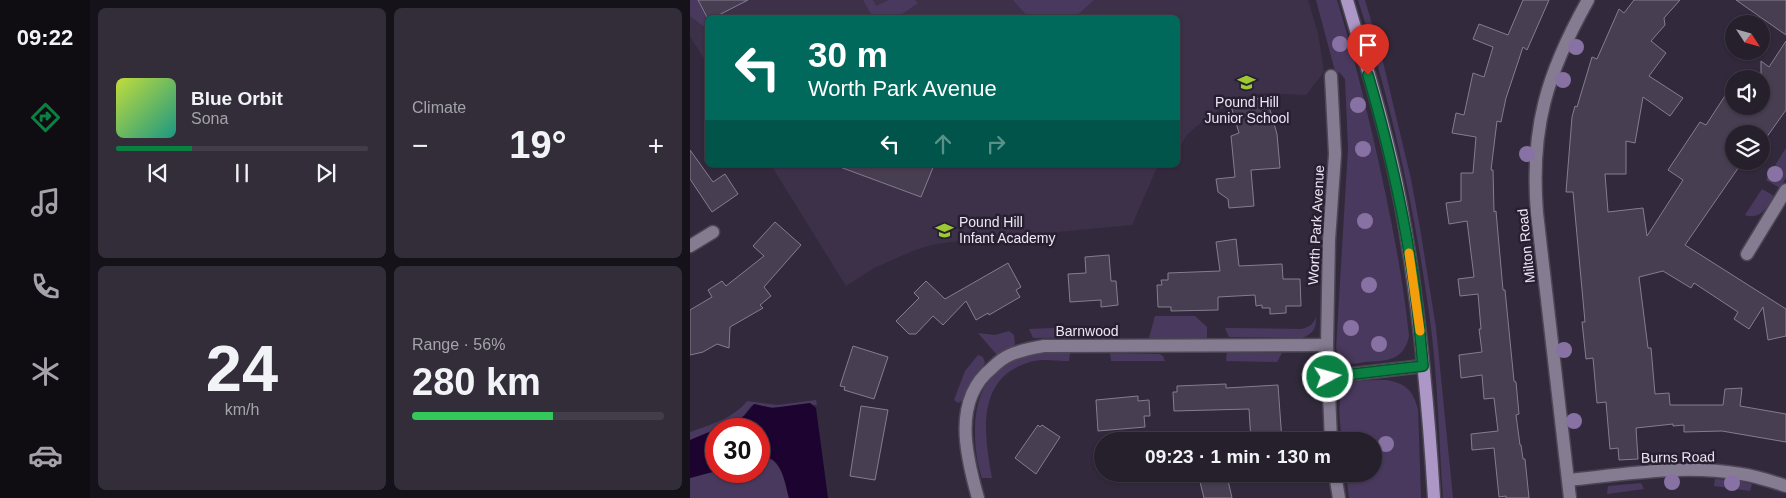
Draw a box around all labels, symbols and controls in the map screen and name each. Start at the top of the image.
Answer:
north arrow [1725,15,1770,60]
map controls [1725,15,1770,170]
pin [1347,24,1389,75]
text: 09:22 [17,25,73,50]
icon: arrive [1354,31,1382,59]
icon: left [725,35,790,100]
text: 30 m [808,35,888,74]
button: sound [1725,70,1770,115]
school or university icon: Pound Hill Junior School [1237,72,1257,92]
text: Worth Park Avenue [808,76,997,101]
text: Blue Orbit [191,88,283,109]
place label: Pound Hill Junior School [1205,94,1289,126]
text: Climate [412,99,466,116]
icon: directions [28,100,63,135]
text: Sona [191,110,228,127]
text: 19° [509,124,567,166]
button: layers [1725,125,1770,170]
text: − [412,130,428,161]
text: + [648,130,664,161]
icon: left [876,130,904,158]
icon: ahead [929,130,957,158]
icon: right [982,130,1010,158]
icon: previous [144,159,172,187]
icon: pause [228,159,256,187]
icon: next [312,159,340,187]
street label: Worth Park Avenue [1305,164,1327,285]
icon: music [28,185,63,220]
street label: Milton Road [1514,208,1538,284]
place label: Pound Hill Infant Academy [959,214,1056,246]
school or university icon: Pound Hill Infant Academy [935,220,955,240]
icon: phone [28,269,63,304]
street label: Barnwood [1055,323,1119,339]
text: 24 [206,332,278,405]
text: Range · 56% [412,336,505,353]
position arrow [1301,350,1353,402]
icon: climate [28,354,63,389]
text: 280 km [412,361,541,403]
text: km/h [225,401,259,418]
speed limit sign: 30 [705,418,770,483]
icon: car [28,438,63,473]
text: 09:23 · 1 min · 130 m [1145,446,1331,467]
street label: Burns Road [1641,448,1715,466]

